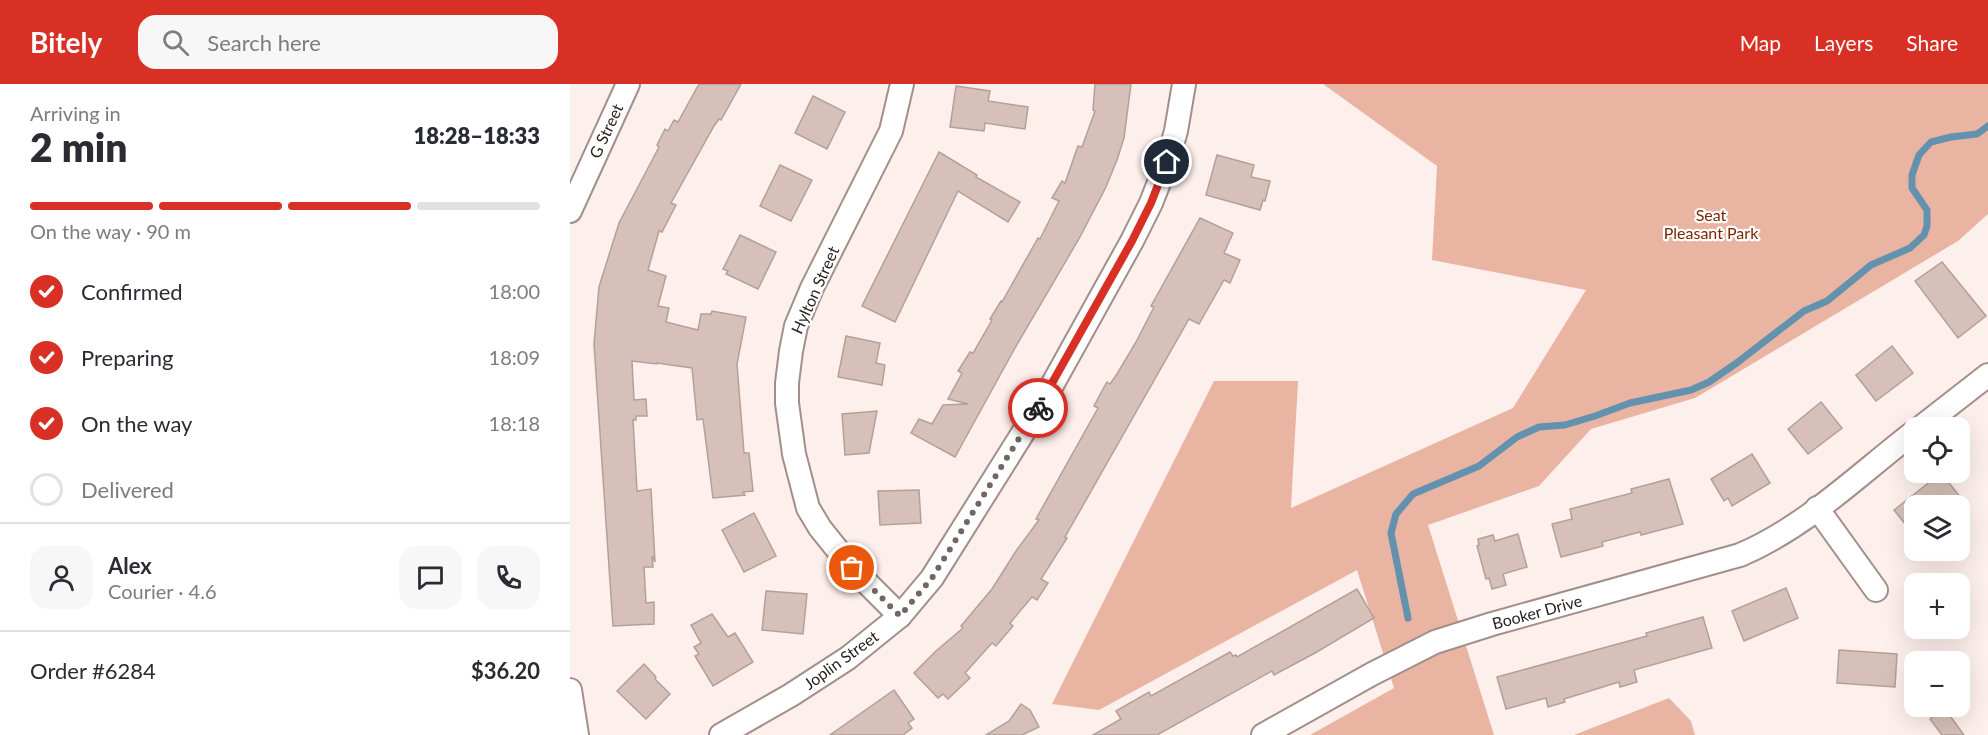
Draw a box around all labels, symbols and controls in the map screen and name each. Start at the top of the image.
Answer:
search box [138,15,558,69]
text: Bitely [30,25,102,59]
icon: search [159,26,192,59]
text: Search here [207,29,321,56]
text: Map [1740,30,1781,55]
text: Layers [1814,30,1873,55]
text: Share [1906,30,1958,55]
street label: G Street [585,100,627,161]
text: Arriving in [30,101,121,125]
text: 18:28–18:33 [414,122,540,149]
text: 2 min [30,124,127,170]
pin [1141,136,1192,187]
icon: home [1150,145,1183,178]
park label: Seat Pleasant Park [1664,205,1759,242]
text: On the way · 90 m [30,219,191,243]
street label: Hylton Street [787,243,842,337]
icon: check [30,275,63,308]
text: Confirmed [81,278,183,305]
text: 18:00 [489,279,540,303]
icon: check [30,341,63,374]
text: Preparing [81,344,173,371]
text: 18:09 [489,345,540,369]
courier [1008,378,1068,438]
icon: bike [1022,392,1055,425]
icon: check [30,407,63,440]
text: On the way [81,410,192,437]
text: 18:18 [489,411,540,435]
map controls [1904,417,1970,717]
button: locate [1904,417,1970,483]
text: Delivered [81,476,174,503]
button: layers [1904,495,1970,561]
pin [826,542,877,593]
button: person [30,546,93,609]
button: chat [399,546,462,609]
button: phone [477,546,540,609]
icon: bag [835,551,868,584]
text: Alex [108,552,152,579]
button: + [1904,573,1970,639]
text: Courier · 4.6 [108,579,217,603]
street label: Booker Drive [1490,590,1584,633]
street label: Joplin Street [800,626,882,693]
button: − [1904,651,1970,717]
text: Order #6284 [30,657,156,684]
text: $36.20 [471,657,540,684]

